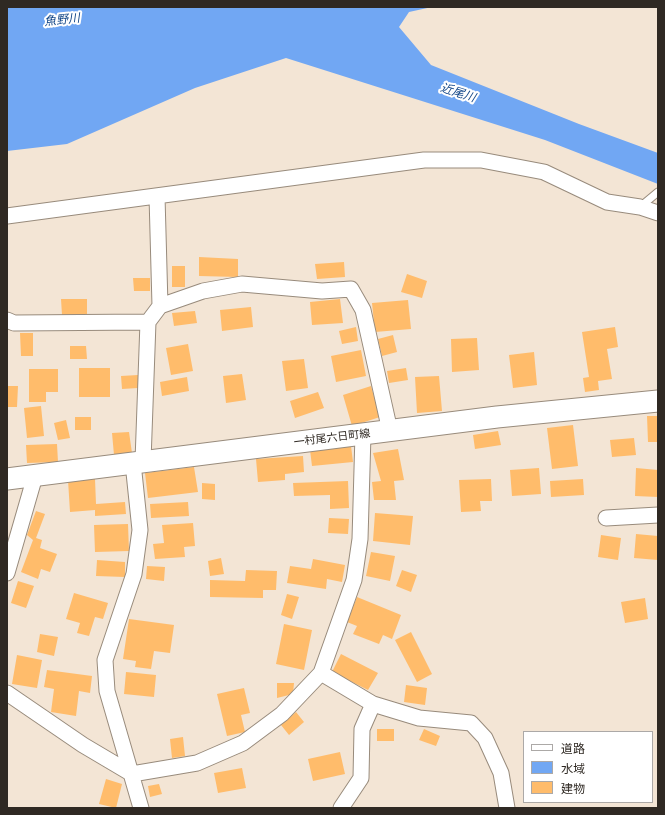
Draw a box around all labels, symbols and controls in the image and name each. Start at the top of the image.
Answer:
water label: 魚野川 [43,11,81,29]
water label: 近尾川 [439,81,477,105]
street label: 一村尾六日町線 [293,427,371,449]
legend [523,731,653,803]
text: 道路 [561,741,585,756]
text: 水域 [561,761,585,776]
text: 建物 [561,781,585,796]

